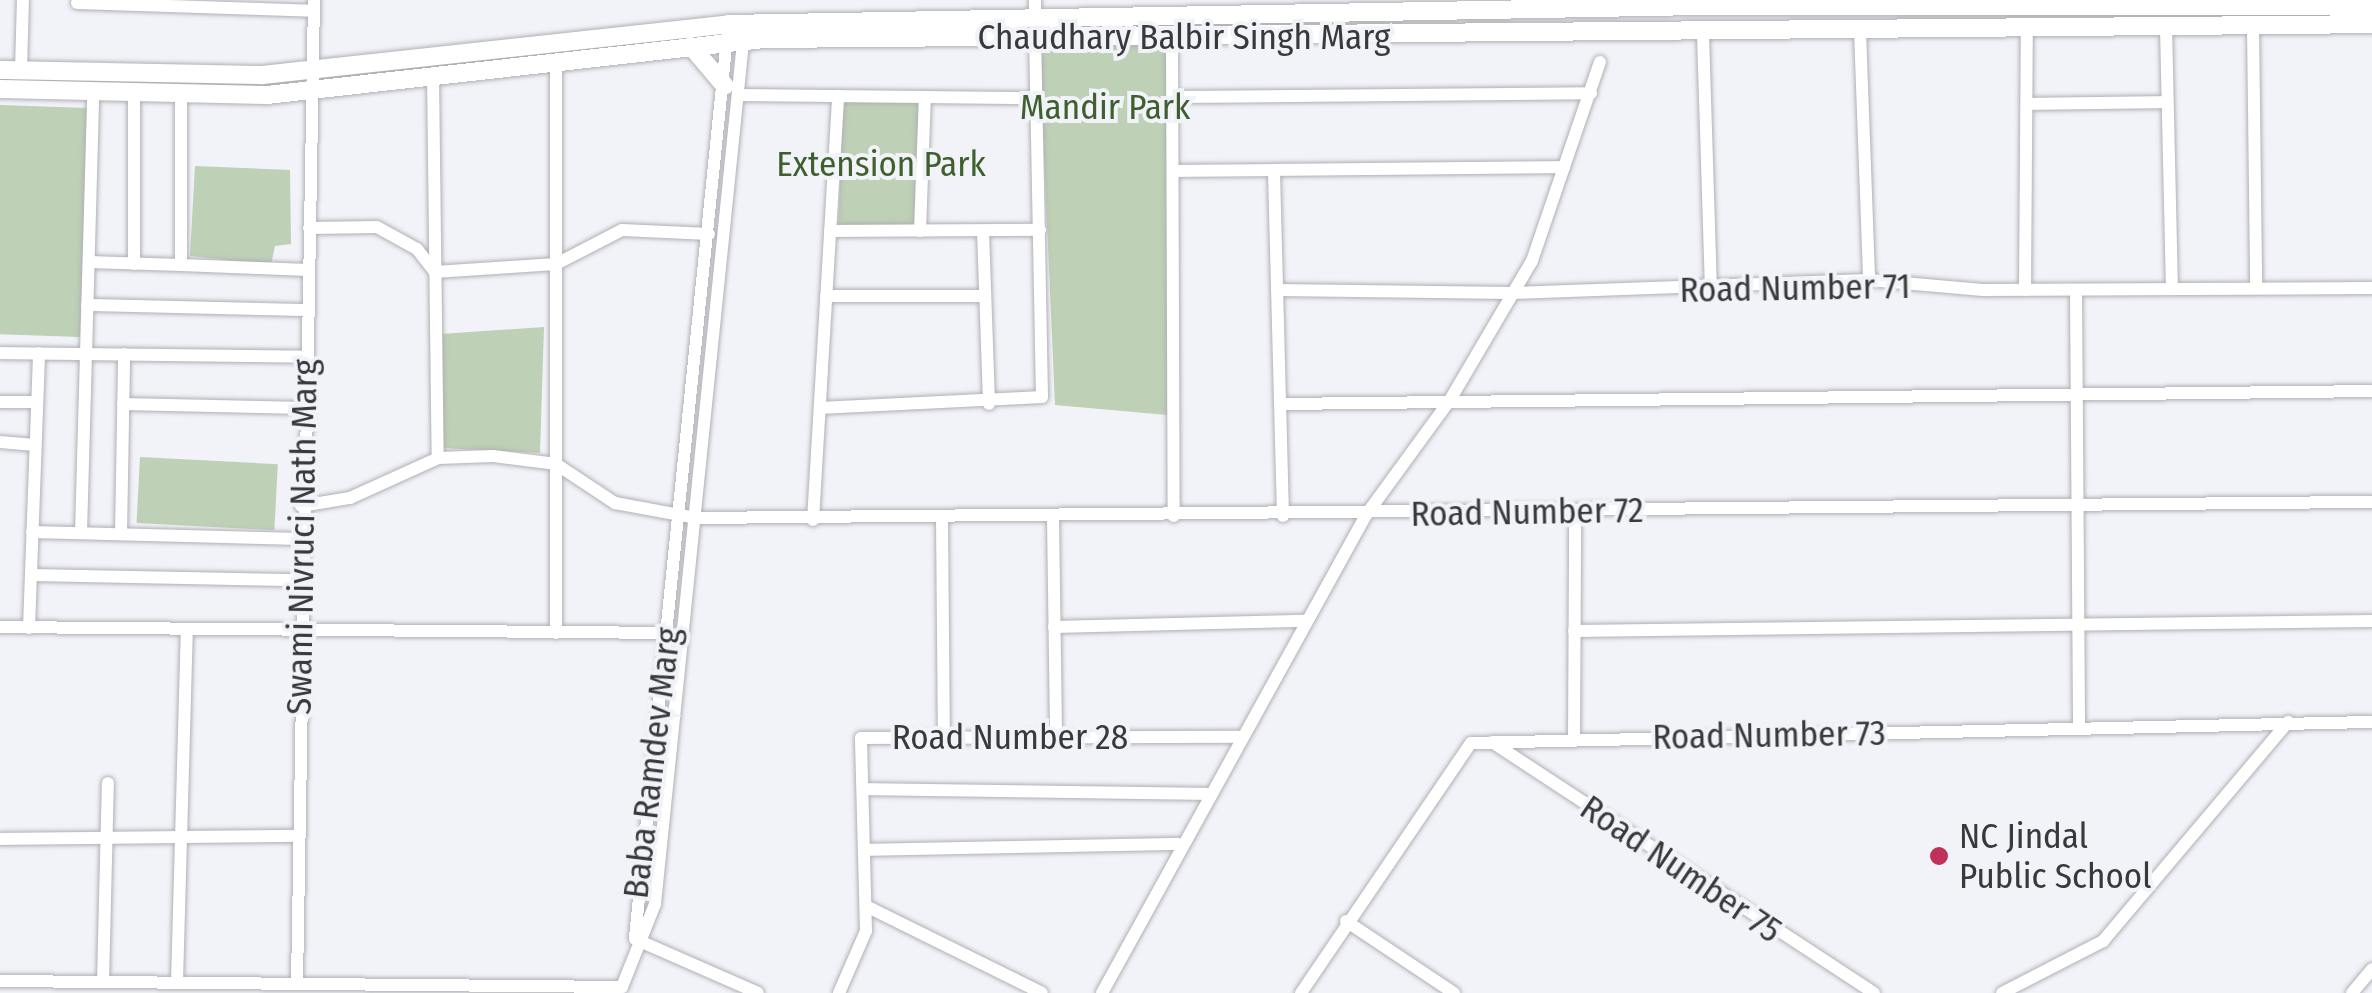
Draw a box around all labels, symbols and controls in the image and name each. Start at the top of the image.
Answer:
street label: Chaudhary Balbir Singh Marg [978,16,1390,58]
park label: Mandir Park [1020,86,1190,128]
park label: Extension Park [776,143,986,185]
street label: Road Number 71 [1679,265,1911,311]
street label: Swami Nivruci Nath Marg [278,359,326,715]
street label: Road Number 72 [1410,489,1644,535]
street label: Baba Ramdev Marg [615,625,689,901]
street label: Road Number 73 [1652,712,1886,758]
street label: Road Number 28 [892,716,1128,758]
street label: Road Number 75 [1573,786,1789,952]
place label: NC Jindal Public School [1959,815,2151,897]
marker: NC Jindal Public School [1928,845,1950,867]

